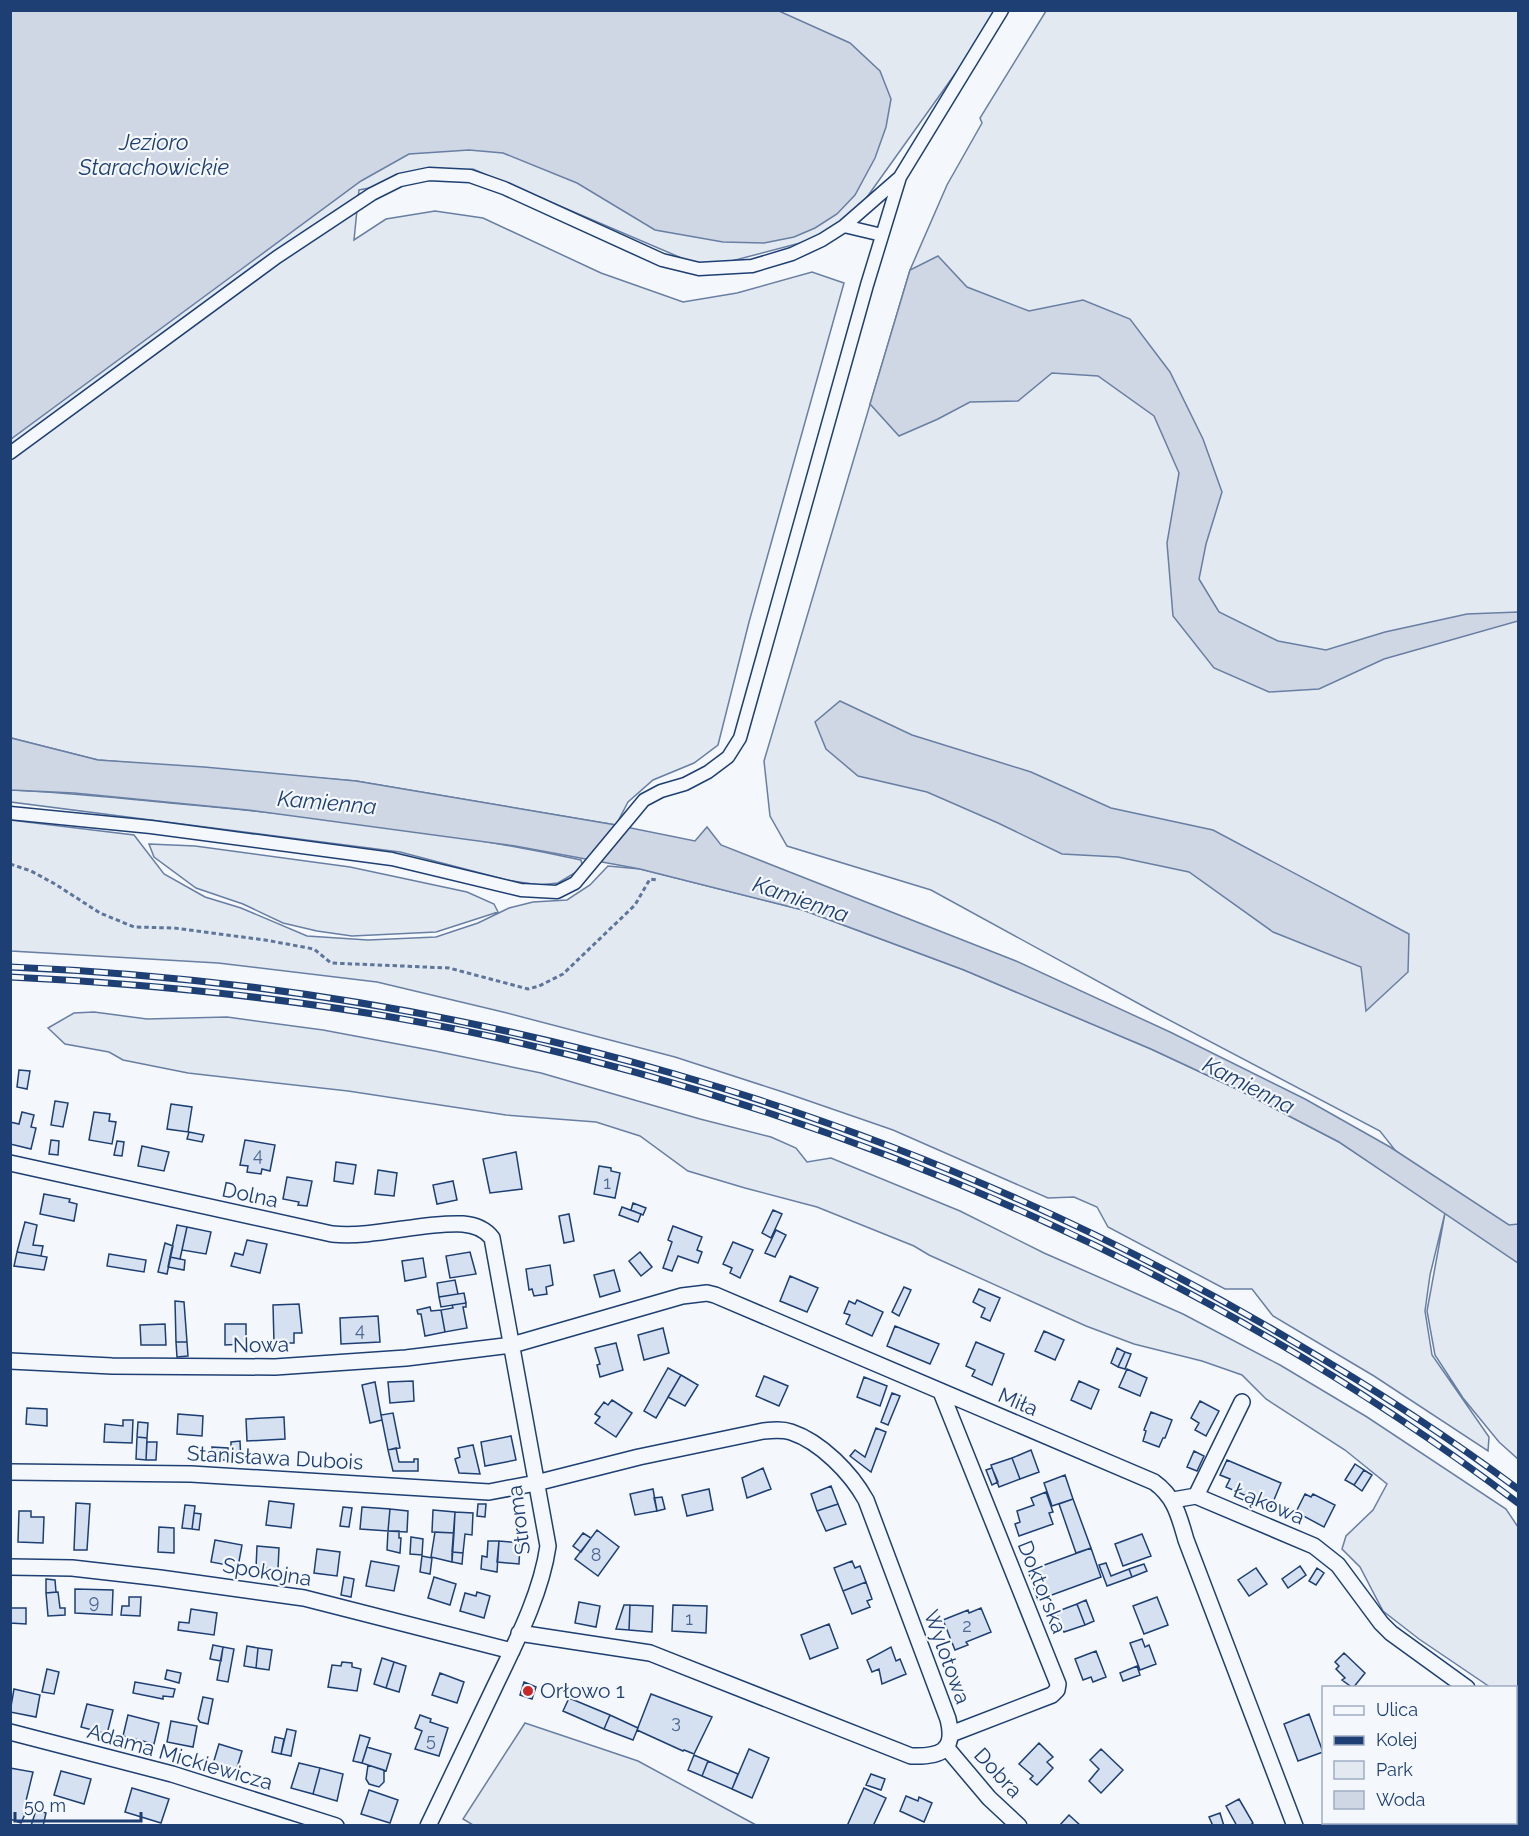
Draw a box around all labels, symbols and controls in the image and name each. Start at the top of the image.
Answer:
water label: Jezioro Starachowickie [78,129,229,180]
water label: Kamienna [276,785,378,819]
water label: Kamienna [750,871,852,927]
water label: Kamienna [1199,1051,1299,1119]
house number: 4 [253,1144,263,1165]
house number: 1 [603,1172,611,1193]
street label: Dolna [220,1176,281,1213]
house number: 4 [355,1319,365,1340]
street label: Nowa [233,1332,289,1357]
street label: Miła [995,1382,1042,1421]
street label: Stanisława Dubois [186,1440,364,1475]
street label: Łąkowa [1230,1477,1308,1530]
street label: Stroma [502,1484,535,1556]
street label: Doktorska [1013,1537,1072,1637]
house number: 8 [591,1544,601,1565]
street label: Spokojna [221,1552,313,1591]
house number: 9 [89,1591,99,1612]
street label: Wylotowa [919,1606,976,1707]
house number: 1 [685,1608,693,1629]
house number: 2 [962,1615,972,1636]
place label: Orłowo 1 [540,1678,625,1703]
marker: Orłowo 1 [521,1684,535,1698]
legend [1322,1686,1517,1824]
text: Ulica [1376,1699,1418,1720]
house number: 3 [671,1711,681,1732]
street label: Adama Mickiewicza [85,1718,276,1795]
house number: 5 [426,1729,436,1750]
text: Kolej [1376,1729,1417,1750]
street label: Dobra [969,1742,1028,1803]
text: Park [1376,1759,1413,1780]
scale bar [15,1785,141,1823]
text: Woda [1376,1789,1425,1810]
text: 50 m [24,1795,66,1816]

